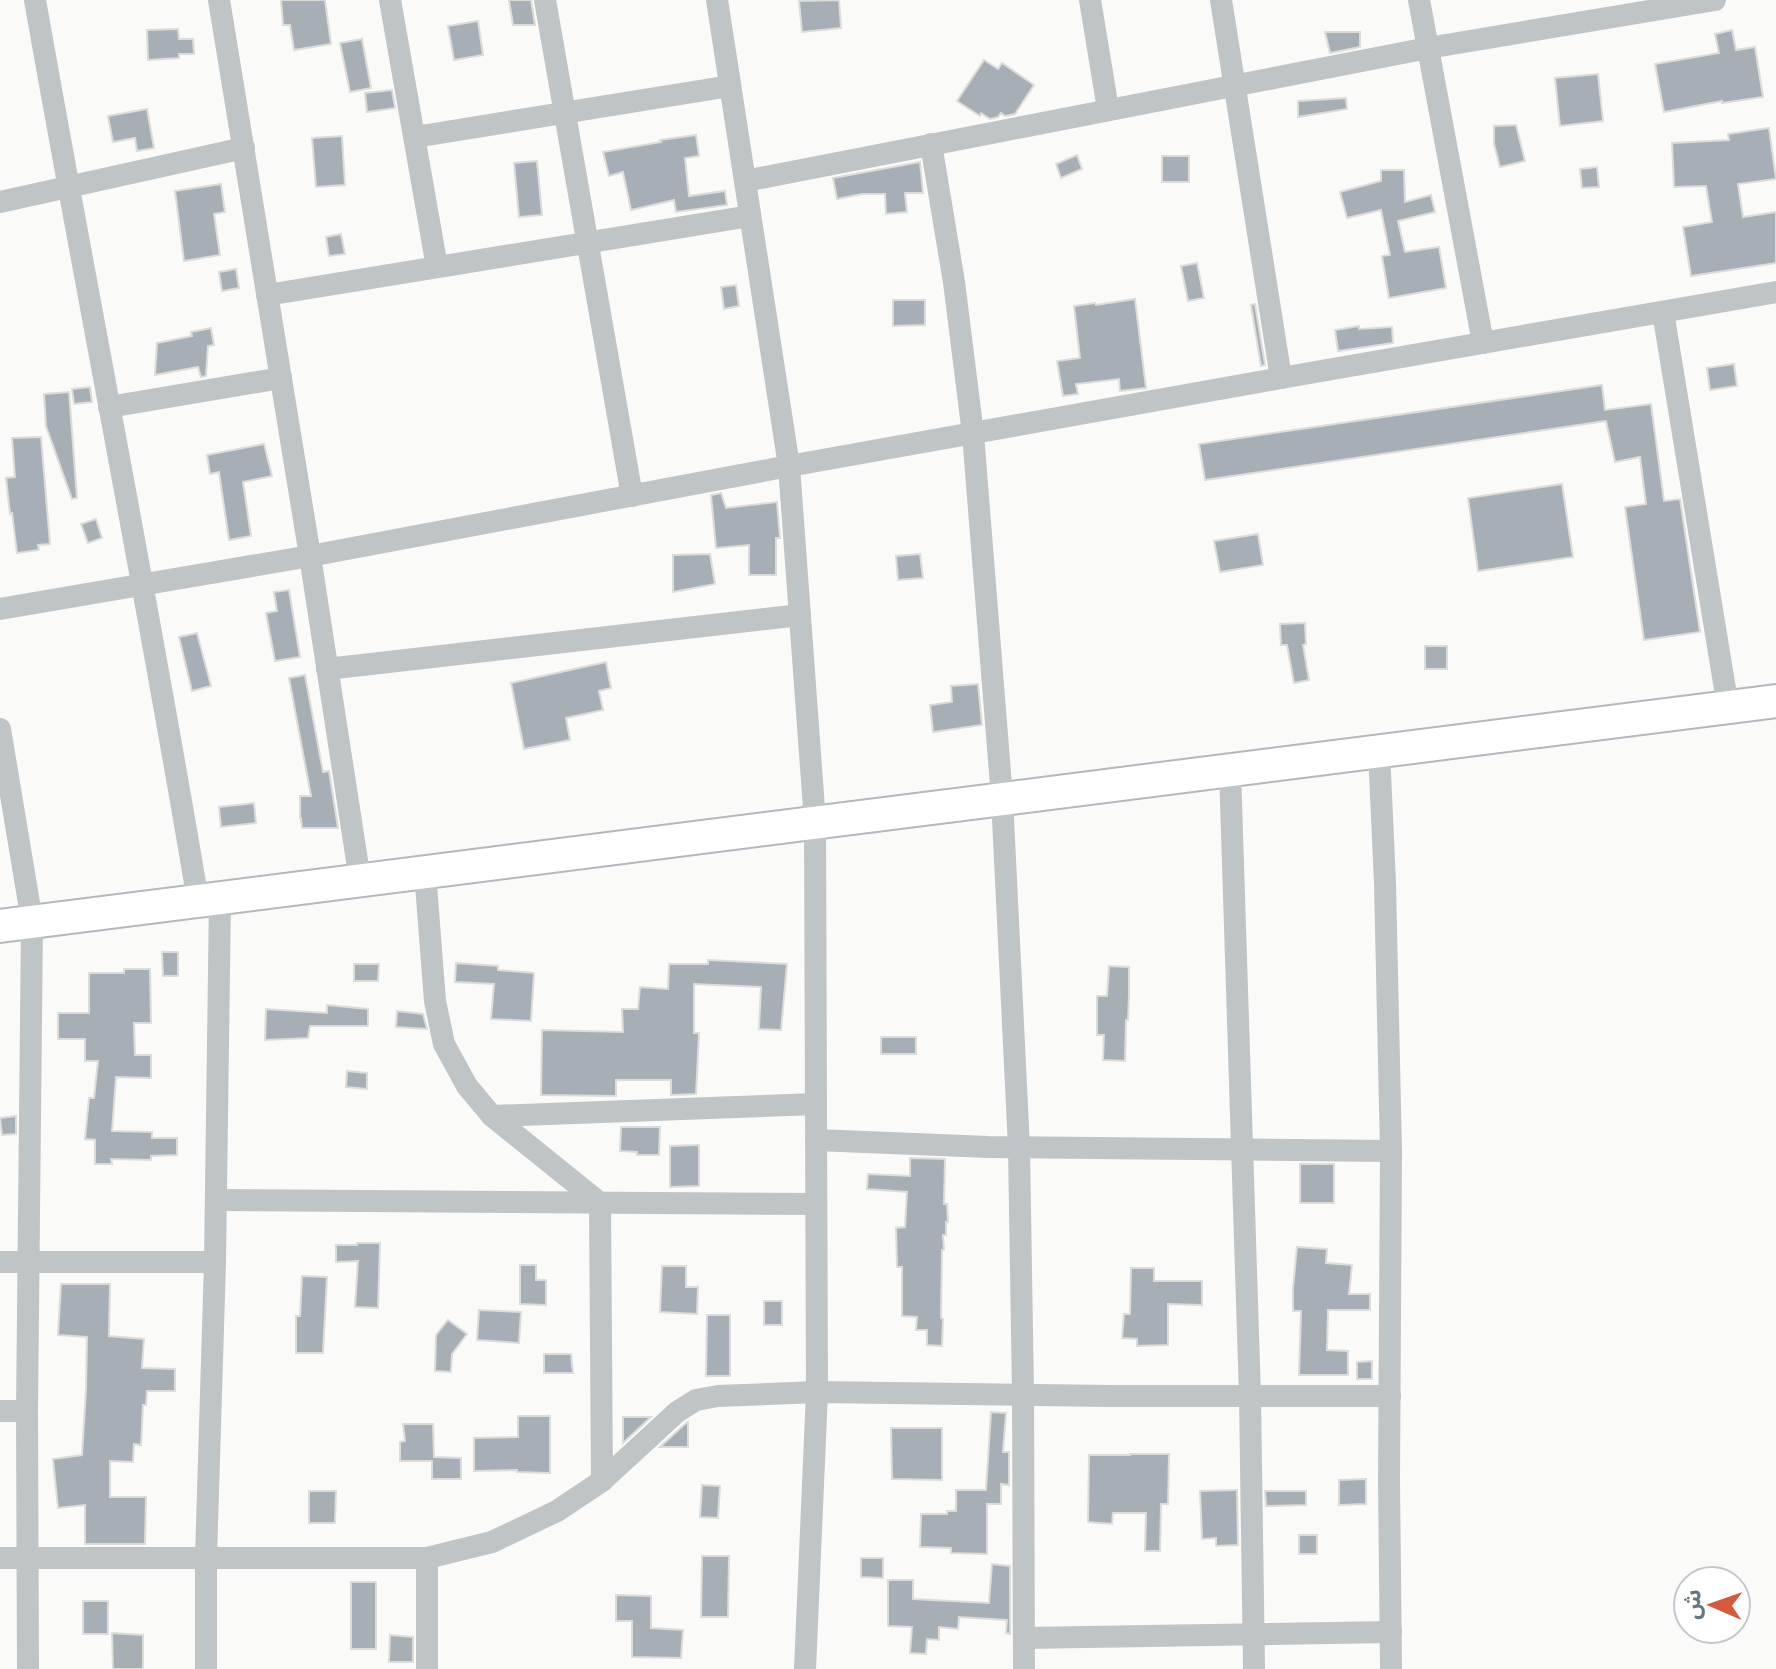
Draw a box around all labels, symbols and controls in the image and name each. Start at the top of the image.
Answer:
north arrow [1672,1565,1752,1645]
text: ش [1676,1589,1708,1620]

